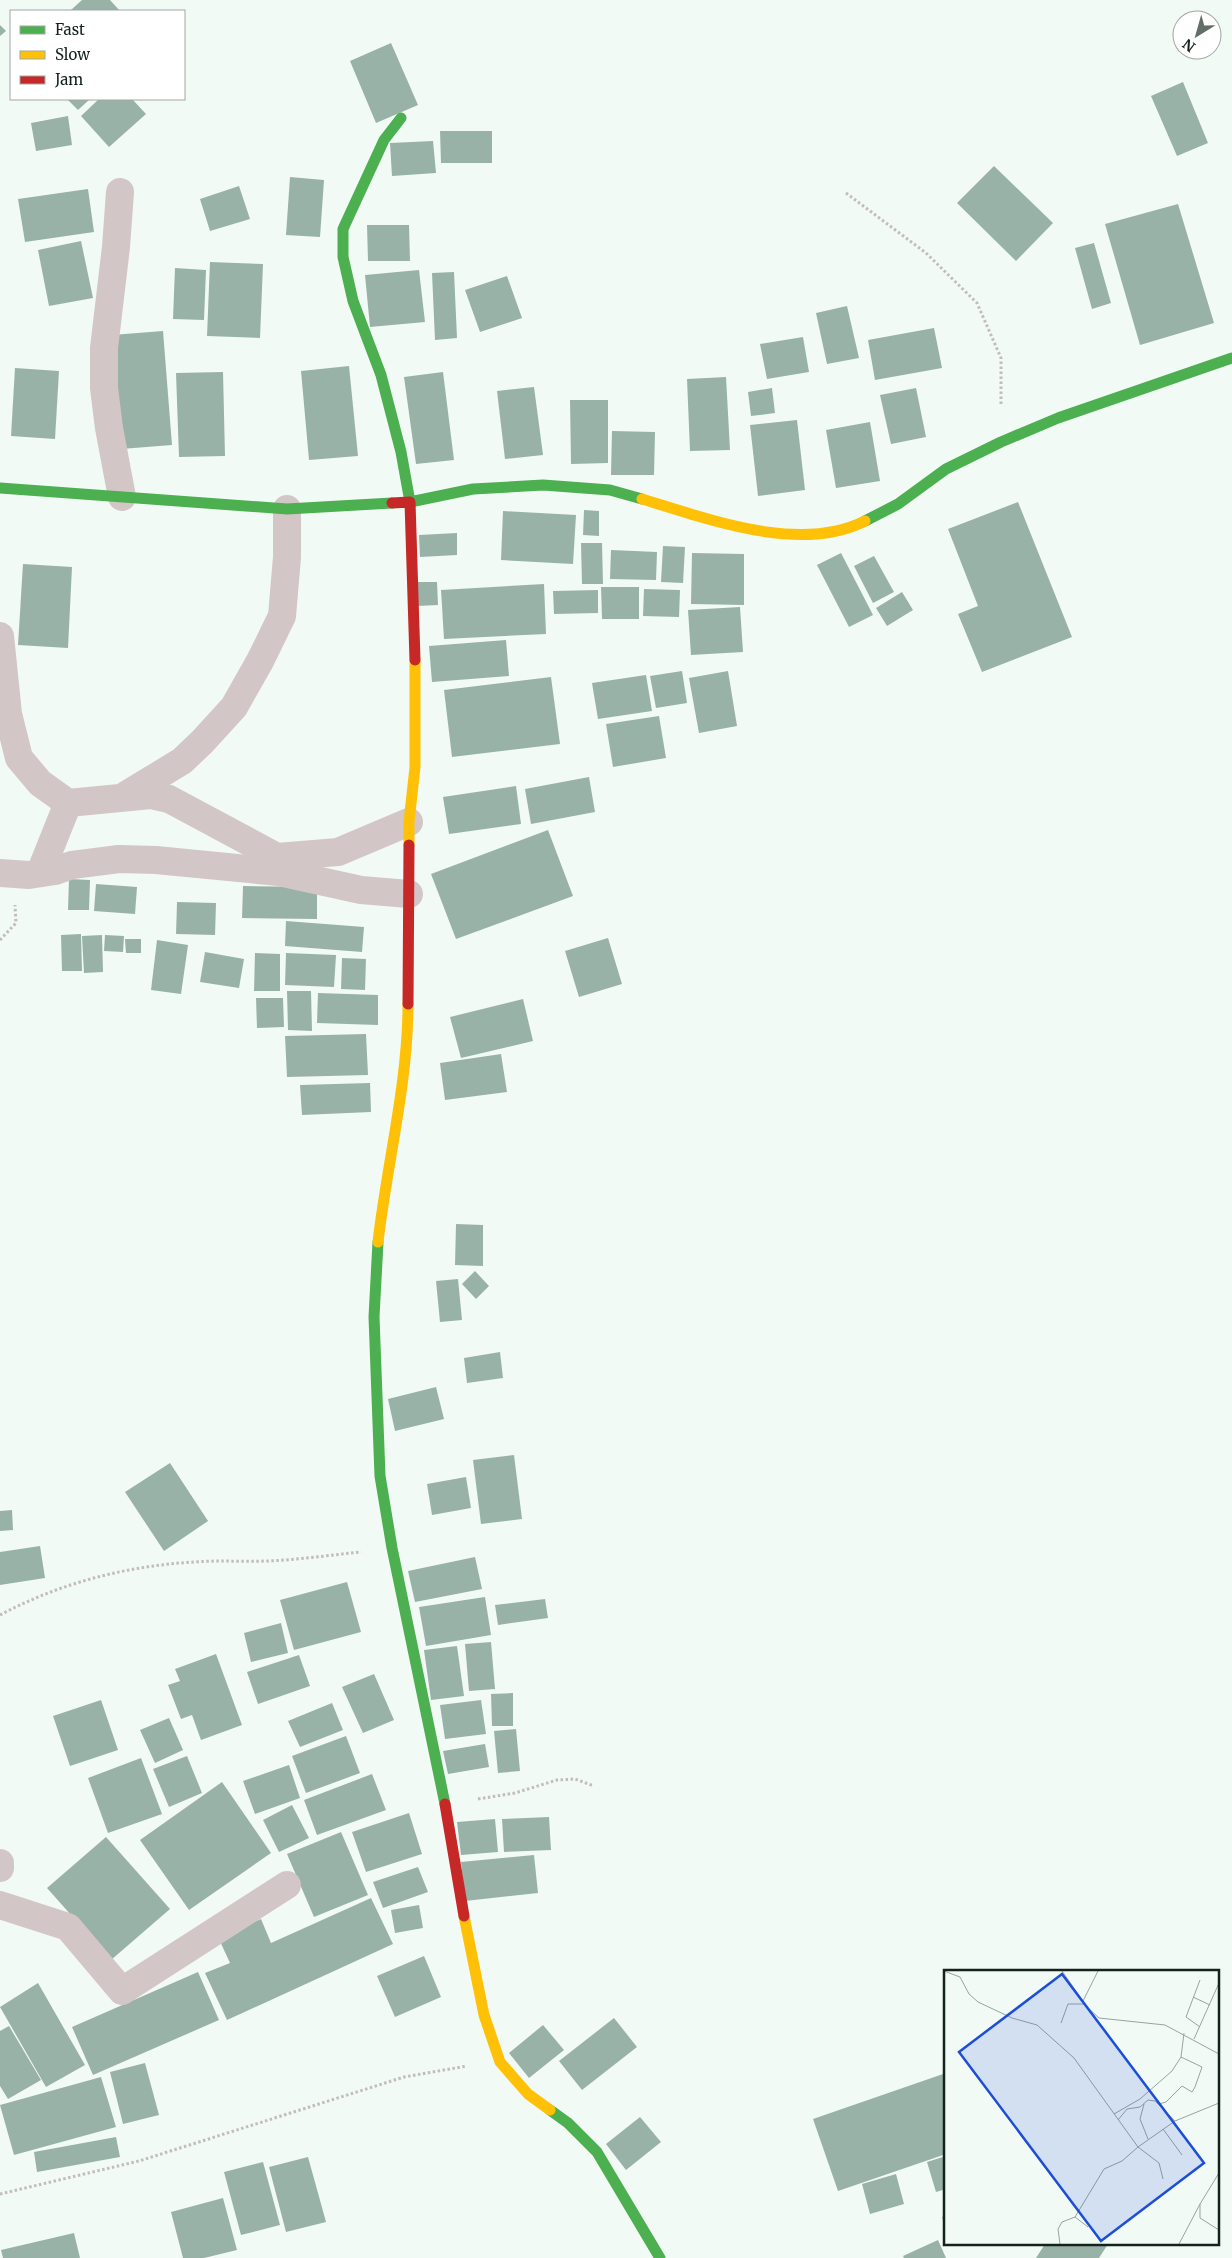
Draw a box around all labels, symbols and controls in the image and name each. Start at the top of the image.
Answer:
legend [10,10,185,100]
north arrow [1172,10,1222,60]
text: Fast [55,20,85,39]
text: N [1179,35,1199,56]
text: Slow [55,45,90,64]
text: Jam [54,70,83,89]
inset map [944,1970,1220,2246]

